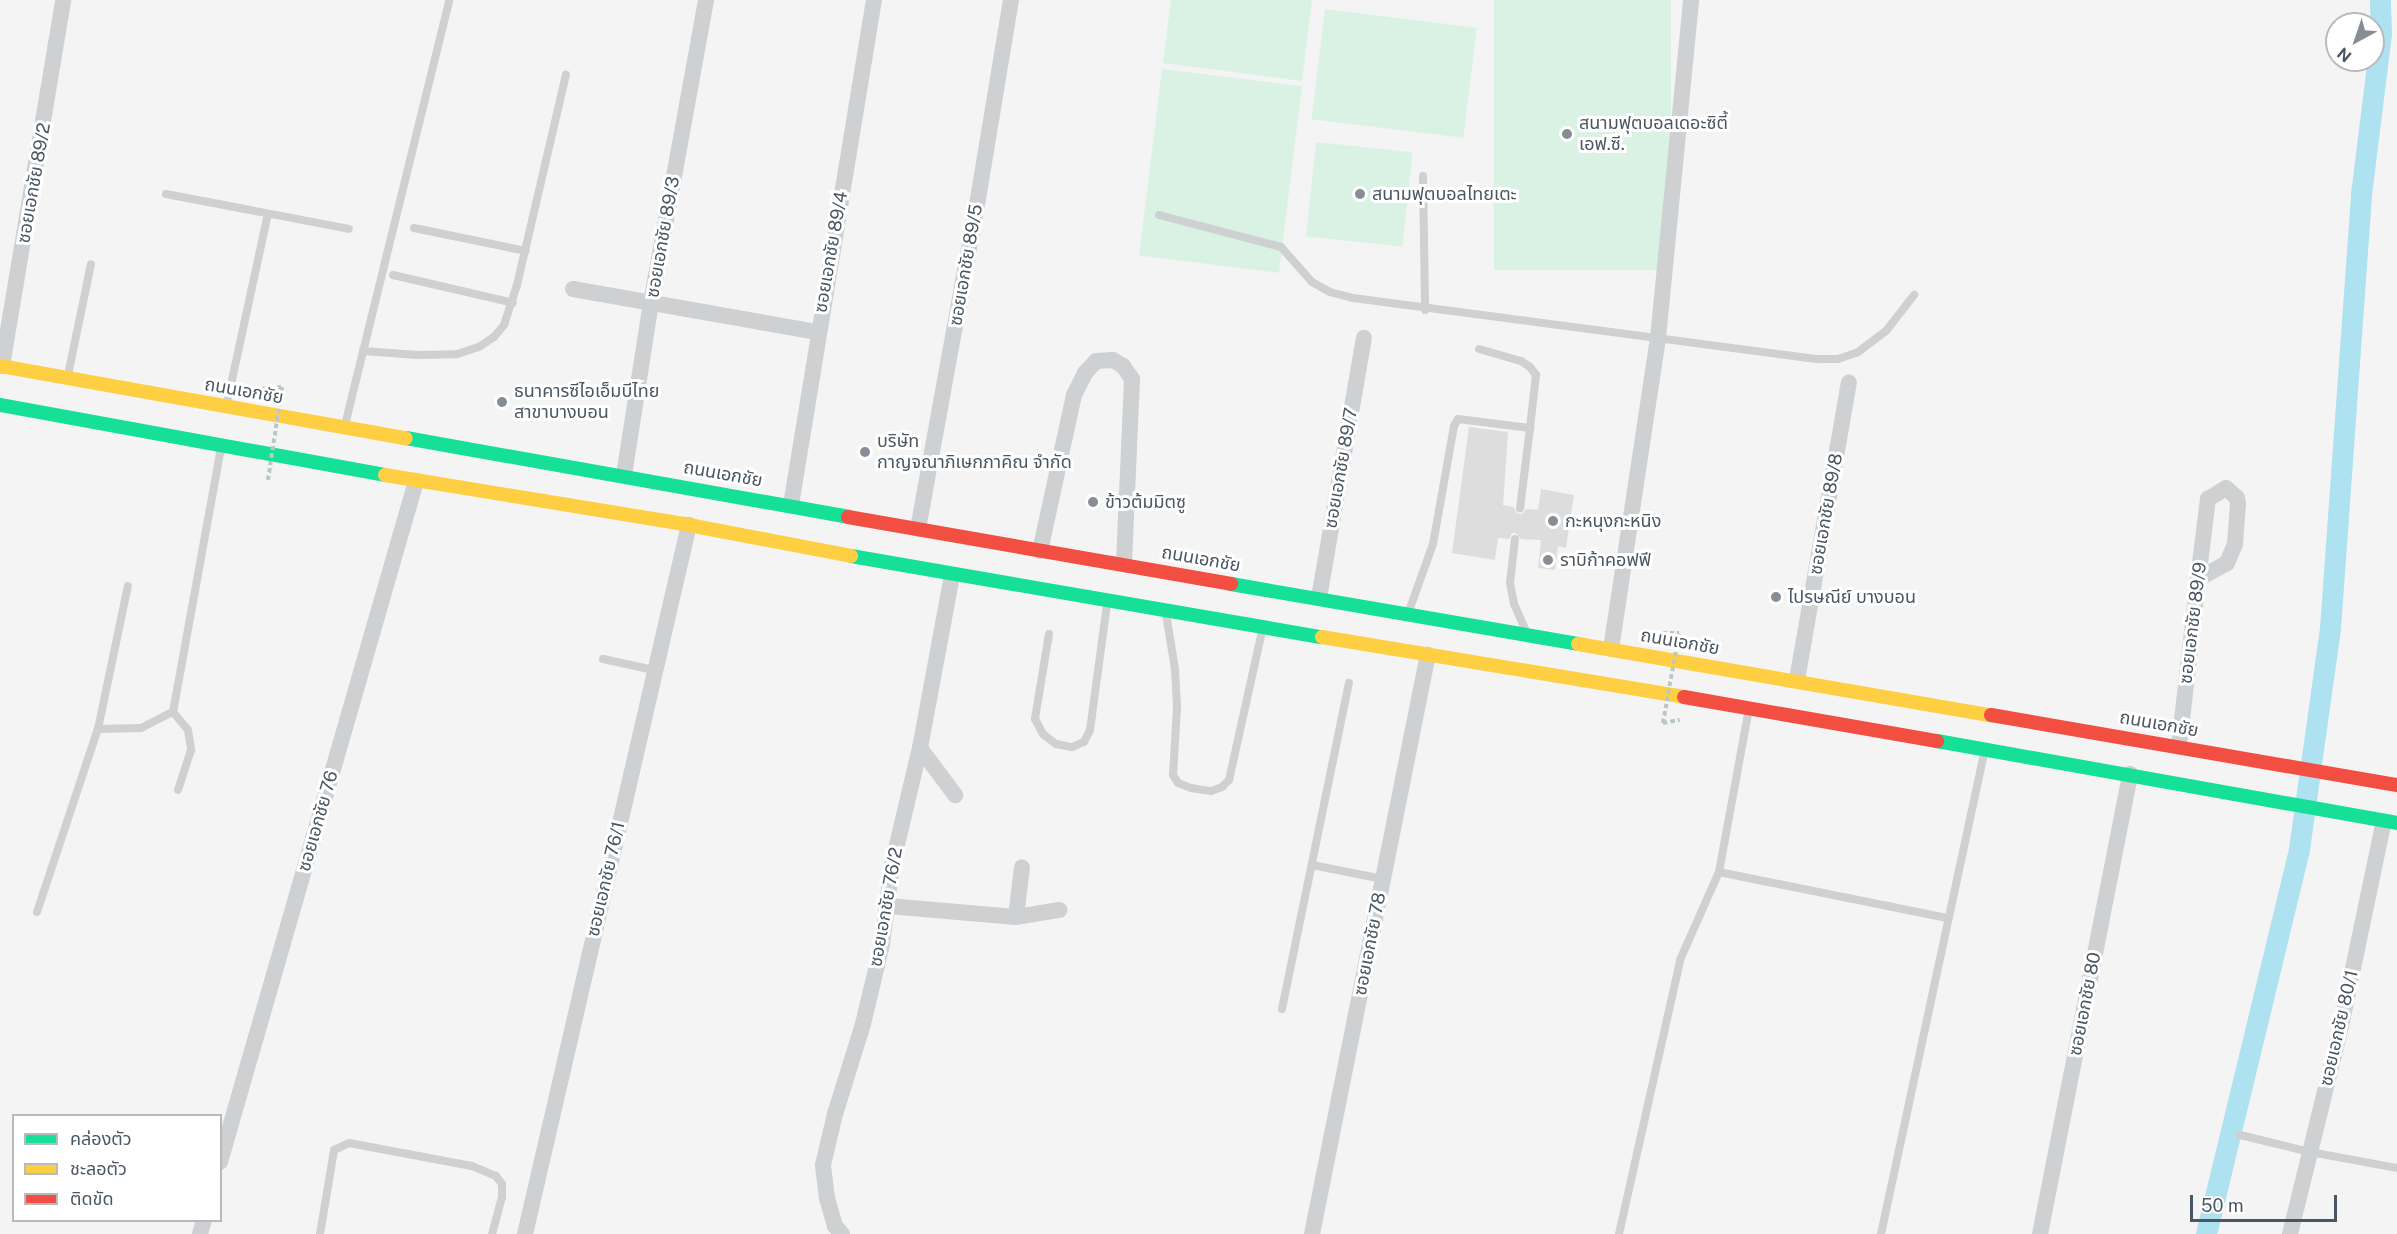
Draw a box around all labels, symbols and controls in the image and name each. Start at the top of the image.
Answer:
north arrow [2325,12,2385,72]
text: N [2333,43,2355,66]
place label: สนามฟุตบอลเดอะซิตี้ เอฟ.ซี. [1579,113,1728,156]
street label: ซอยเอกชัย 89/2 [13,121,55,245]
marker: สนามฟุตบอลเดอะซิตี้ เอฟ.ซี. [1560,127,1574,141]
street label: ซอยเอกชัย 89/3 [642,175,684,299]
place label: สนามฟุตบอลไทยเตะ [1372,183,1517,205]
marker: สนามฟุตบอลไทยเตะ [1353,187,1367,201]
street label: ซอยเอกชัย 89/4 [810,190,852,314]
street label: ซอยเอกชัย 89/5 [945,203,987,327]
street label: ถนนเอกชัย [203,373,285,409]
place label: ธนาคารซีไอเอ็มบีไทย สาขาบางบอน [514,381,659,424]
marker: ธนาคารซีไอเอ็มบีไทย สาขาบางบอน [495,395,509,409]
street label: ซอยเอกชัย 89/7 [1320,406,1362,530]
place label: บริษัท กาญจณาภิเษกภาคิณ จำกัด [877,431,1072,474]
marker: บริษัท กาญจณาภิเษกภาคิณ จำกัด [858,445,872,459]
street label: ซอยเอกชัย 89/8 [1805,452,1847,576]
street label: ถนนเอกชัย [682,456,764,492]
place label: ข้าวต้มมิตซู [1105,491,1186,513]
marker: ข้าวต้มมิตซู [1086,495,1100,509]
place label: กะหนุงกะหนิง [1565,510,1661,532]
marker: กะหนุงกะหนิง [1546,514,1560,528]
street label: ถนนเอกชัย [1160,541,1242,577]
place label: ราบิก้าคอฟฟี [1560,549,1651,571]
marker: ราบิก้าคอฟฟี [1541,553,1555,567]
street label: ซอยเอกชัย 89/9 [2175,561,2211,685]
place label: ไปรษณีย์ บางบอน [1788,586,1916,608]
marker: ไปรษณีย์ บางบอน [1769,590,1783,604]
street label: ถนนเอกชัย [1639,624,1721,660]
street label: ถนนเอกชัย [2118,706,2200,742]
street label: ซอยเอกชัย 76 [293,768,343,874]
street label: ซอยเอกชัย 76/1 [582,819,630,939]
street label: ซอยเอกชัย 76/2 [865,846,907,968]
street label: ซอยเอกชัย 78 [1349,891,1391,997]
street label: ซอยเอกชัย 80 [2064,950,2106,1058]
street label: ซอยเอกชัย 80/1 [2315,968,2363,1088]
legend [12,1114,222,1222]
text: คล่องตัว [70,1128,132,1149]
text: ชะลอตัว [70,1158,127,1179]
scale bar [2193,1183,2340,1221]
text: ติดขัด [70,1188,113,1209]
text: 50 m [2201,1195,2244,1216]

